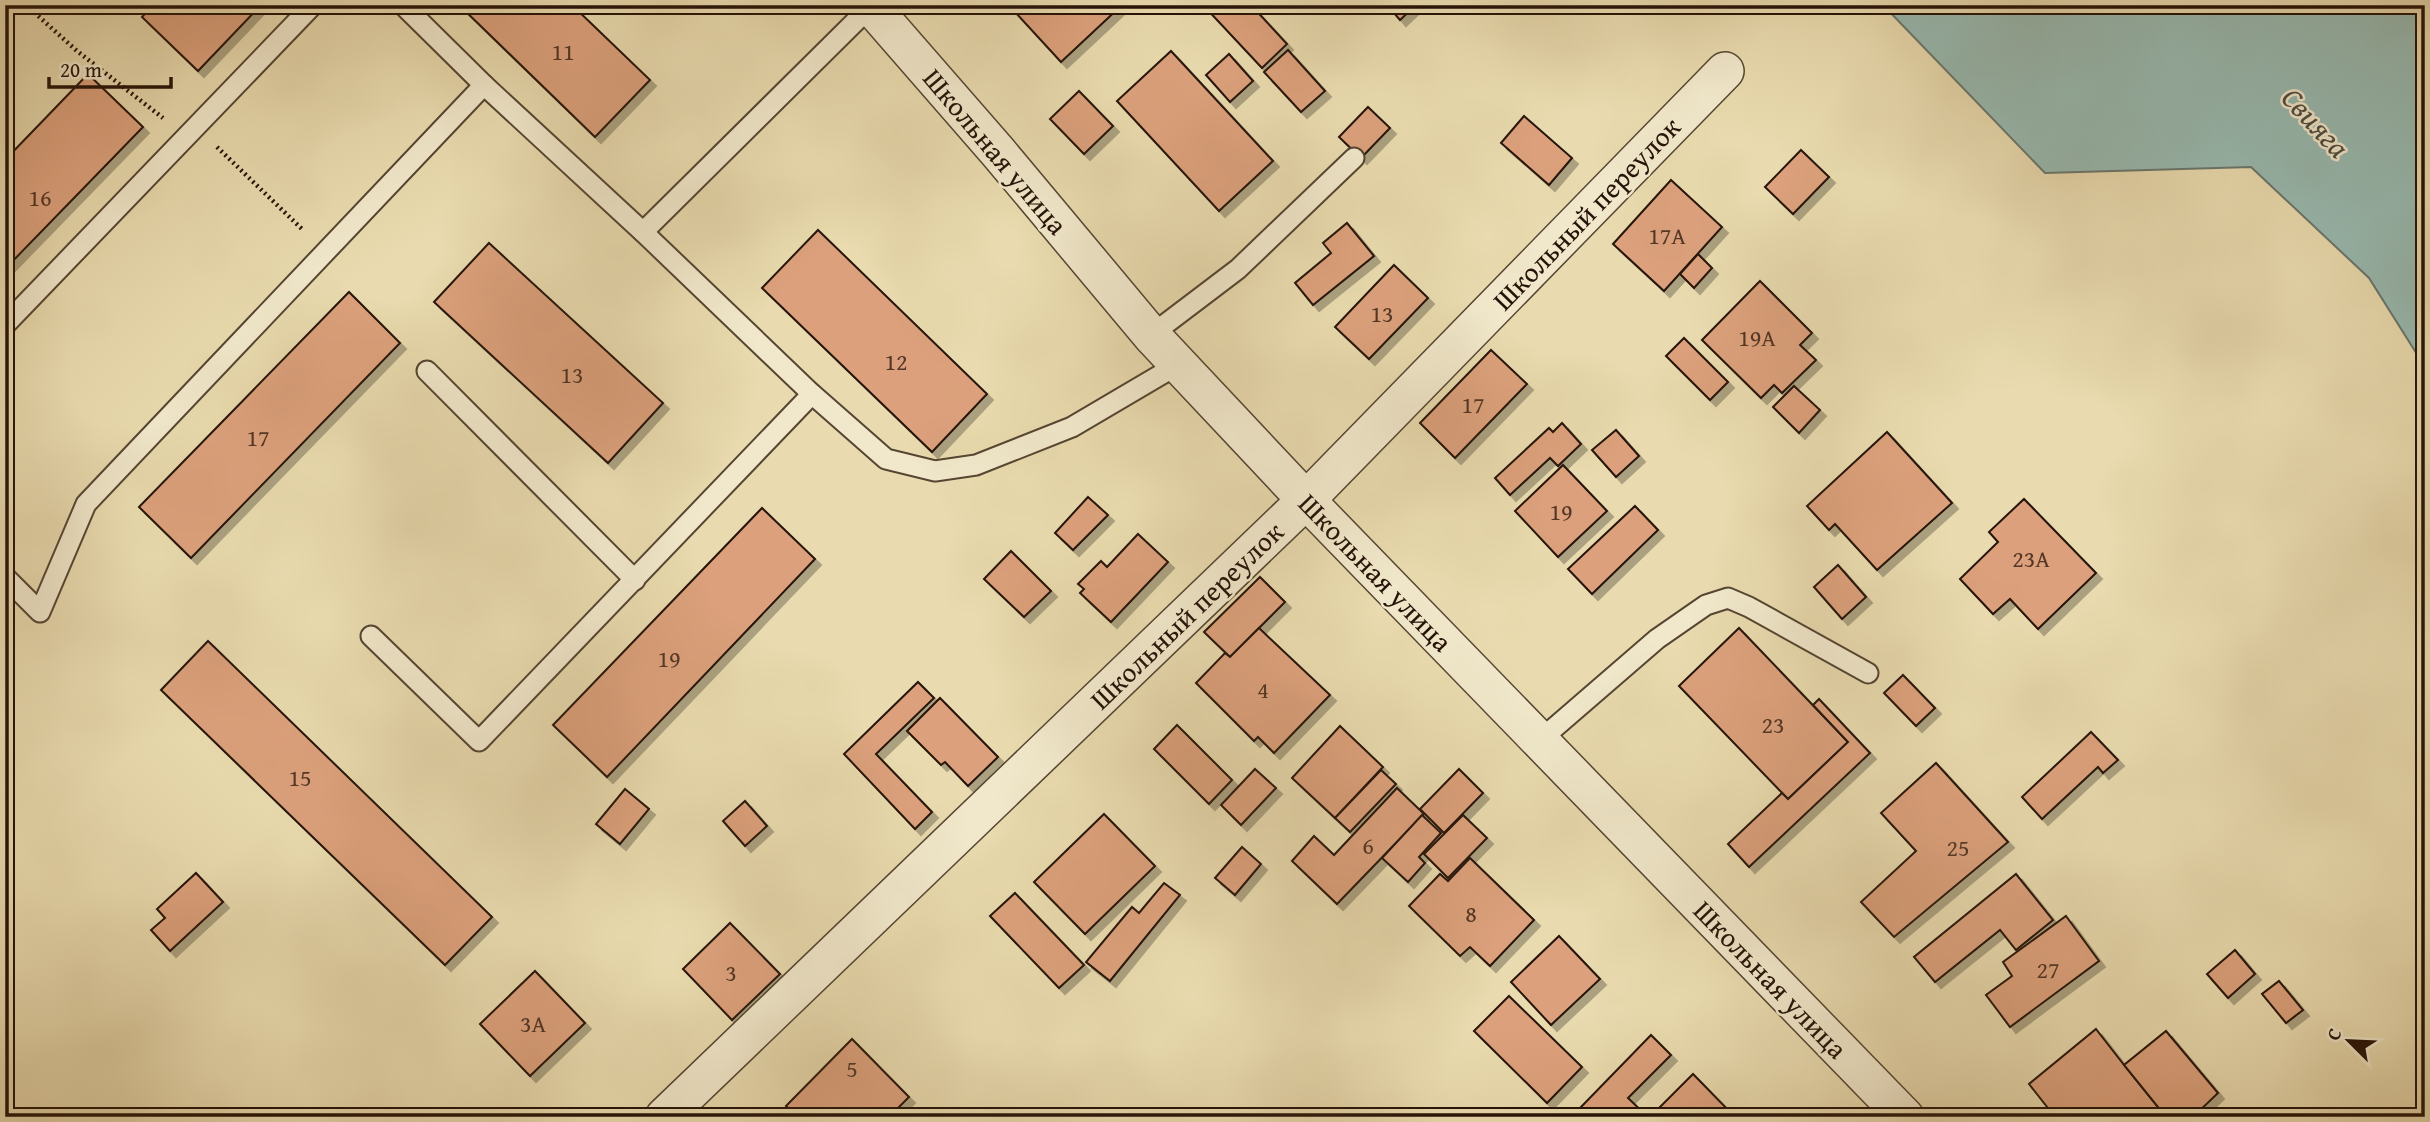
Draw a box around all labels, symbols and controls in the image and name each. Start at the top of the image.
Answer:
house number: 11 [551,34,575,69]
scale bar [49,46,172,90]
text: 20 m [60,54,102,85]
street label: Школьная улица [914,59,1078,244]
water label: Свияга [2272,77,2360,167]
street label: Школьный переулок [1483,107,1690,319]
house number: 16 [28,180,52,215]
house number: 17А [1648,218,1686,253]
house number: 13 [1370,296,1394,331]
house number: 19А [1738,320,1776,355]
house number: 12 [884,344,908,379]
house number: 13 [560,357,584,392]
house number: 17 [1461,387,1485,422]
house number: 17 [246,420,270,455]
street label: Школьная улица [1290,483,1463,661]
house number: 19 [1549,494,1573,529]
street label: Школьный переулок [1080,511,1292,718]
house number: 23А [2012,541,2050,576]
house number: 19 [657,641,681,676]
house number: 4 [1257,672,1269,707]
house number: 23 [1761,707,1785,742]
house number: 15 [288,760,312,795]
house number: 6 [1362,828,1374,863]
house number: 25 [1946,830,1970,865]
street label: Школьная улица [1685,890,1858,1068]
house number: 8 [1465,896,1477,931]
house number: 27 [2036,952,2060,987]
house number: 3 [725,955,737,990]
house number: 3А [520,1006,547,1041]
north arrow [2314,1006,2384,1076]
text: С [2318,1023,2349,1045]
house number: 5 [846,1051,858,1086]

